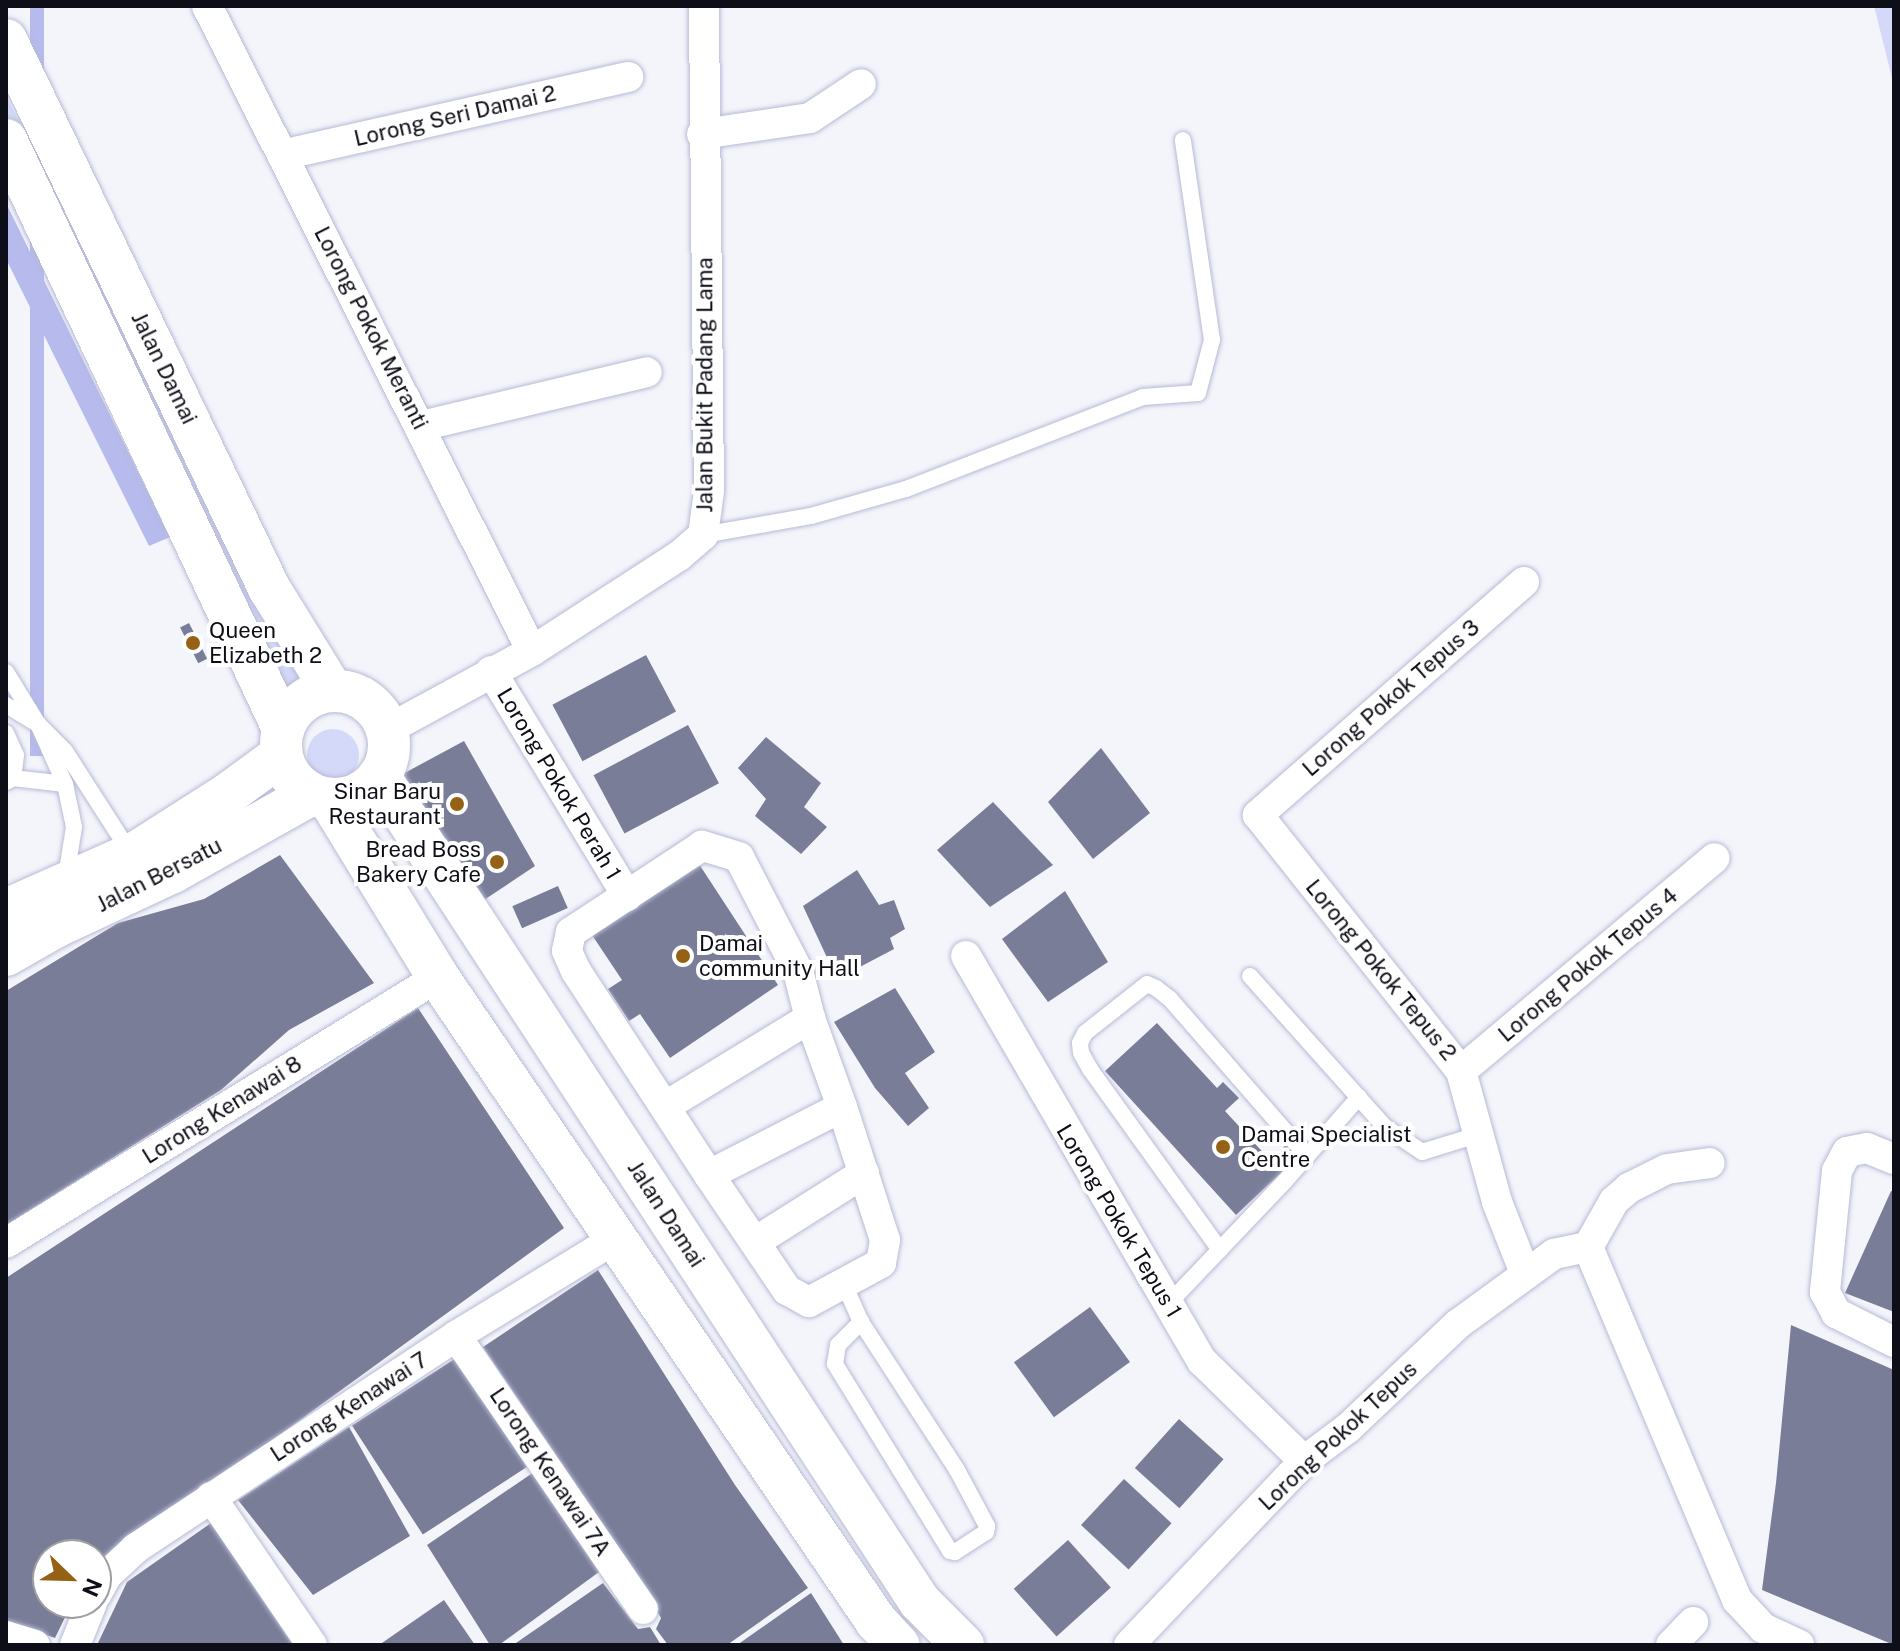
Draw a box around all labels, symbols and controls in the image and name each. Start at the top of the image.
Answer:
street label: Lorong Seri Damai 2 [351,80,559,152]
street label: Lorong Pokok Meranti [308,222,434,434]
street label: Jalan Bukit Padang Lama [692,257,718,513]
street label: Jalan Damai [126,308,202,428]
street label: Lorong Pokok Tepus 3 [1297,614,1485,782]
place label: Queen Elizabeth 2 [209,617,322,668]
marker: Queen Elizabeth 2 [184,634,202,652]
street label: Lorong Pokok Perah 1 [491,683,627,885]
place label: Sinar Baru Restaurant [328,778,441,830]
marker: Sinar Baru Restaurant [448,795,466,813]
street label: Jalan Bersatu [92,832,226,918]
place label: Bread Boss Bakery Cafe [356,836,481,888]
marker: Bread Boss Bakery Cafe [488,853,506,871]
street label: Lorong Pokok Tepus 2 [1300,874,1462,1066]
street label: Lorong Pokok Tepus 4 [1493,882,1683,1048]
place label: Damai community Hall [699,930,860,982]
marker: Damai community Hall [674,947,692,965]
street label: Lorong Kenawai 8 [138,1050,306,1170]
street label: Lorong Pokok Tepus 1 [1051,1120,1187,1322]
place label: Damai Specialist Centre [1241,1121,1412,1172]
marker: Damai Specialist Centre [1212,1136,1234,1158]
street label: Jalan Damai [622,1156,710,1272]
street label: Lorong Kenawai 7 [266,1346,432,1468]
street label: Lorong Pokok Tepus [1253,1356,1423,1516]
street label: Lorong Kenawai 7A [484,1383,616,1561]
north arrow [32,1539,112,1619]
text: N [77,1575,108,1601]

